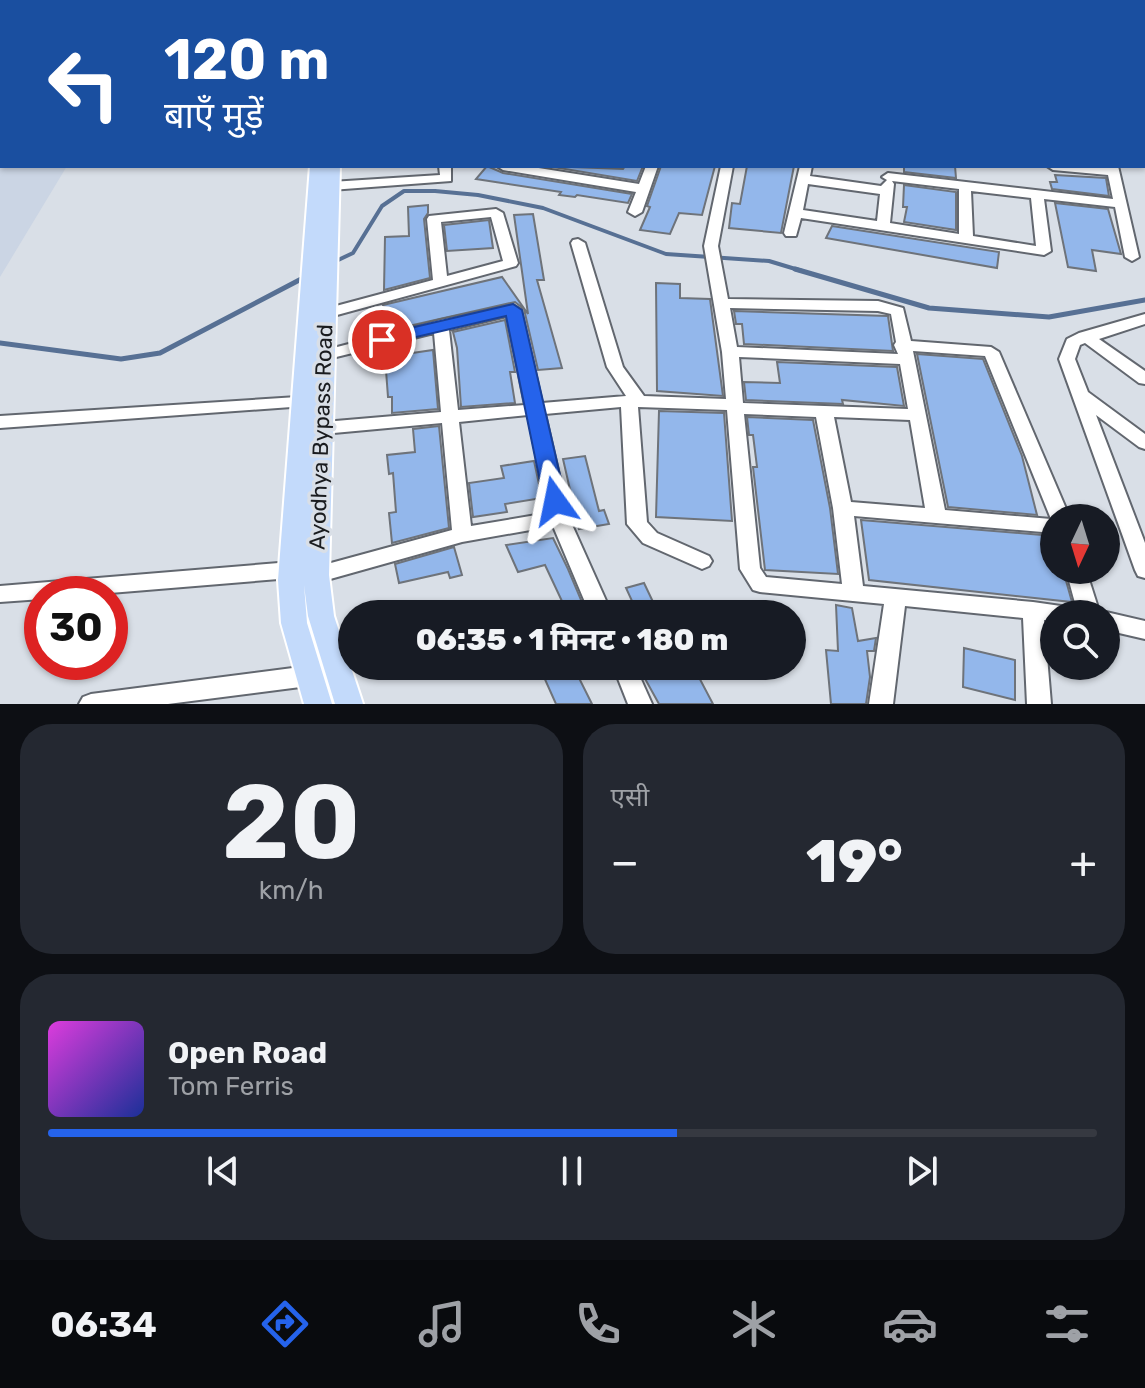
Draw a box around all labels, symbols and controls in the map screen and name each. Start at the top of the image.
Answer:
text: 120 m [164,27,330,93]
icon: left [32,32,136,136]
text: बाएँ मुड़ें [164,94,263,137]
pin [348,306,416,374]
icon: arrive [360,318,404,362]
street label: Ayodhya Bypass Road [304,324,338,550]
position arrow [513,459,597,543]
north arrow [1040,504,1120,584]
map controls [1040,504,1120,680]
speed limit sign: 30 [24,576,128,680]
button: search [1040,600,1120,680]
text: 06:35 · 1 मिनट · 180 m [416,622,728,658]
text: 20 [222,761,360,884]
text: एसी [611,782,649,813]
text: 19° [806,826,903,897]
text: − [611,836,639,888]
text: + [1070,836,1097,888]
text: km/h [259,875,324,906]
text: Open Road [168,1035,327,1071]
text: Tom Ferris [168,1071,294,1102]
icon: previous [201,1149,245,1193]
icon: pause [550,1149,594,1193]
icon: next [900,1149,944,1193]
icon: directions [257,1296,313,1352]
icon: music [414,1296,470,1352]
icon: phone [570,1296,626,1352]
icon: climate [726,1296,782,1352]
icon: car [882,1296,938,1352]
icon: filters [1039,1296,1095,1352]
text: 06:34 [50,1303,157,1346]

